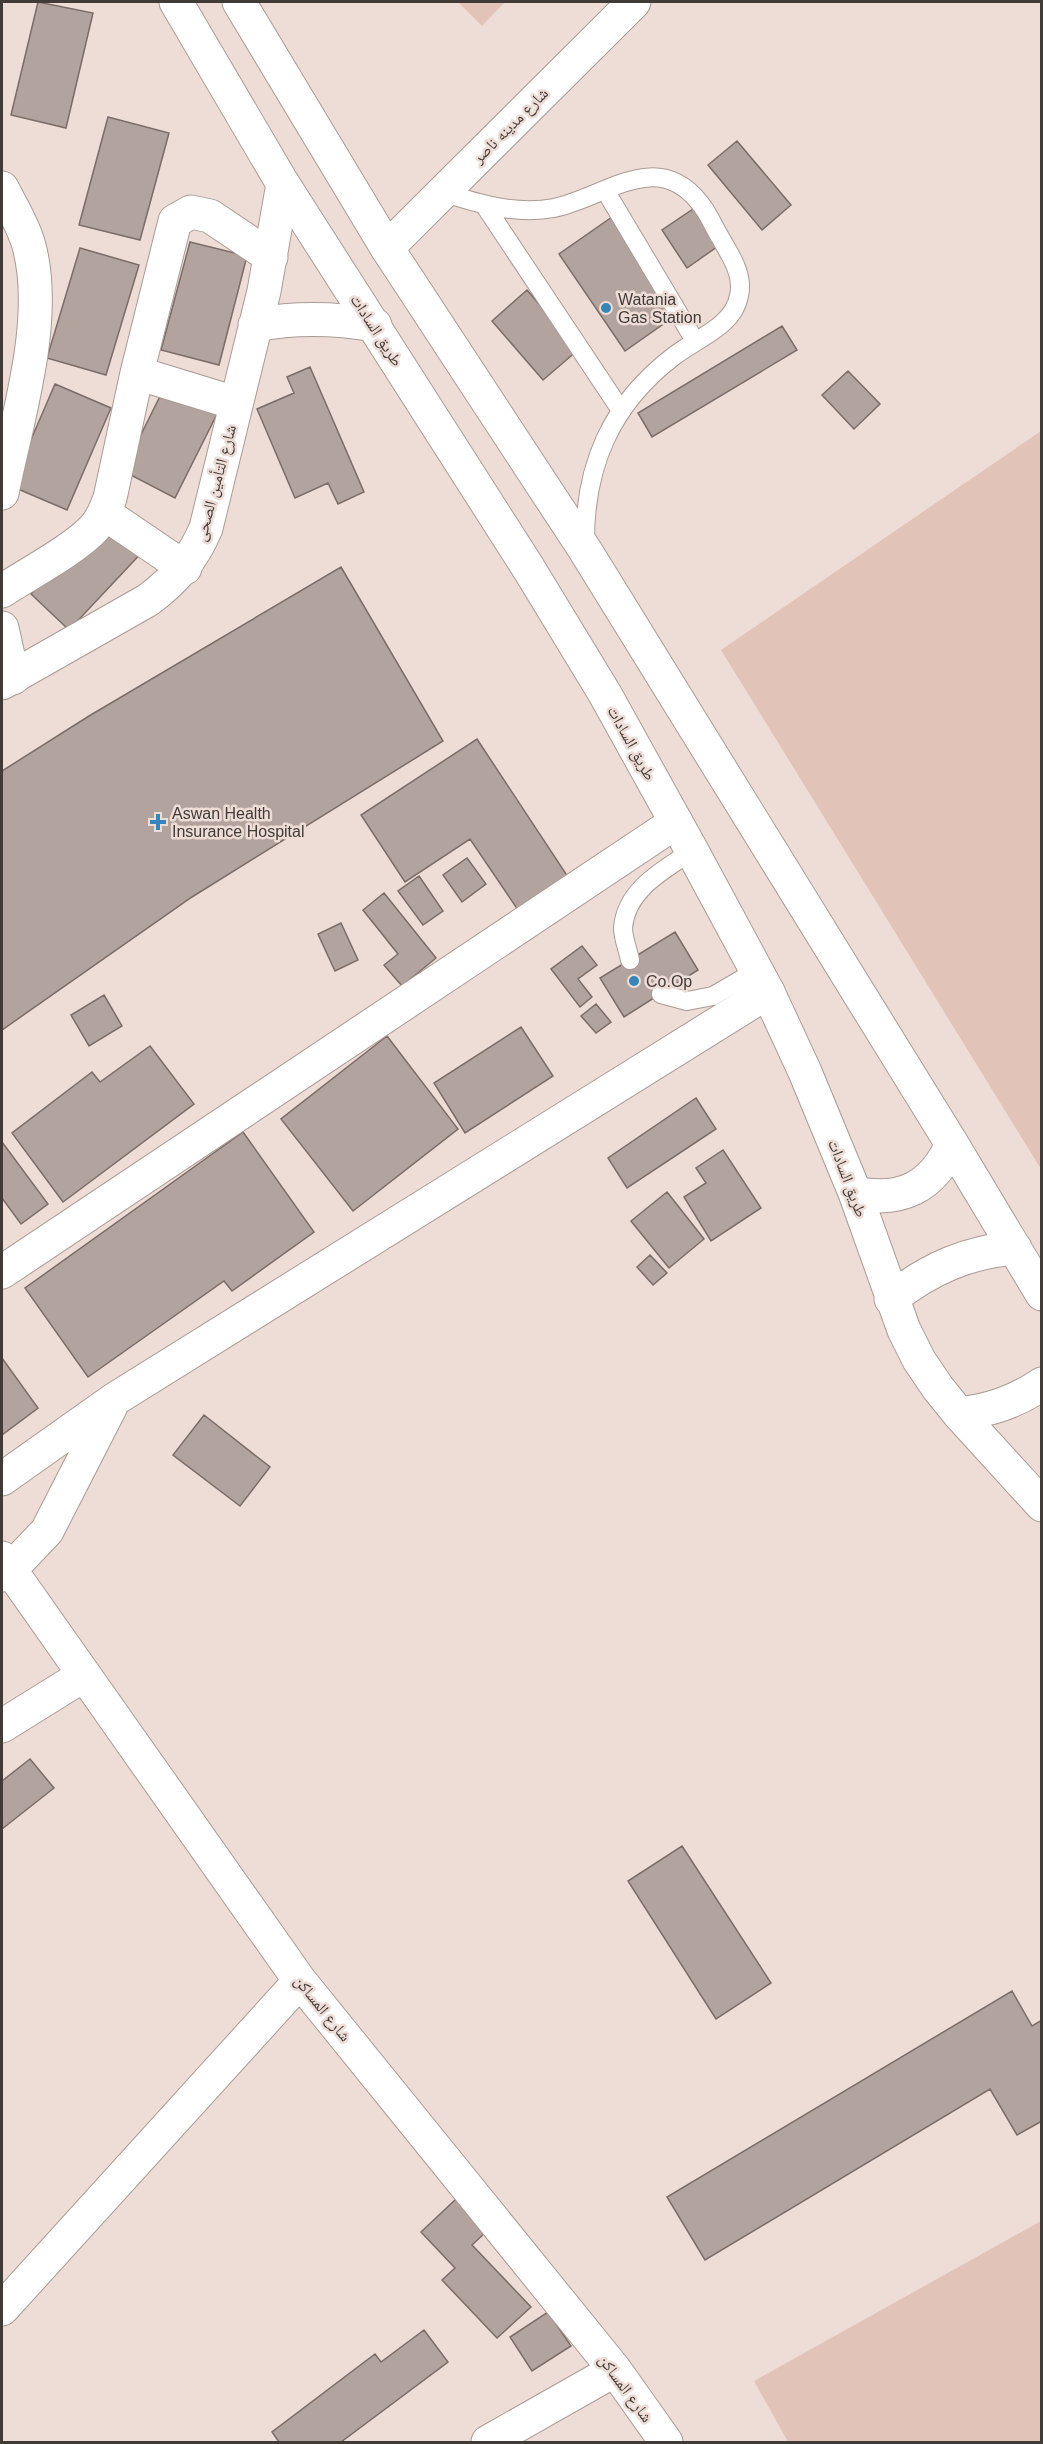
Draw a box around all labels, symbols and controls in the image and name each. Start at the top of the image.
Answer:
street label: شارع مدينه ناصر [469,84,553,169]
street label: طريق السادات [345,291,406,370]
place label: Watania Gas Station [618,291,702,326]
marker: Watania Gas Station [599,301,613,315]
street label: شارع التأمين الصحى [191,423,241,544]
street label: طريق السادات [603,703,659,784]
place label: Aswan Health Insurance Hospital [172,805,305,840]
marker: Aswan Health Insurance Hospital [149,813,167,831]
place label: Co.Op [646,973,692,990]
marker: Co.Op [627,974,641,988]
street label: طريق السادات [823,1137,870,1220]
street label: شارع المساكن [289,1972,354,2046]
street label: شارع المساكن [594,2351,656,2427]

